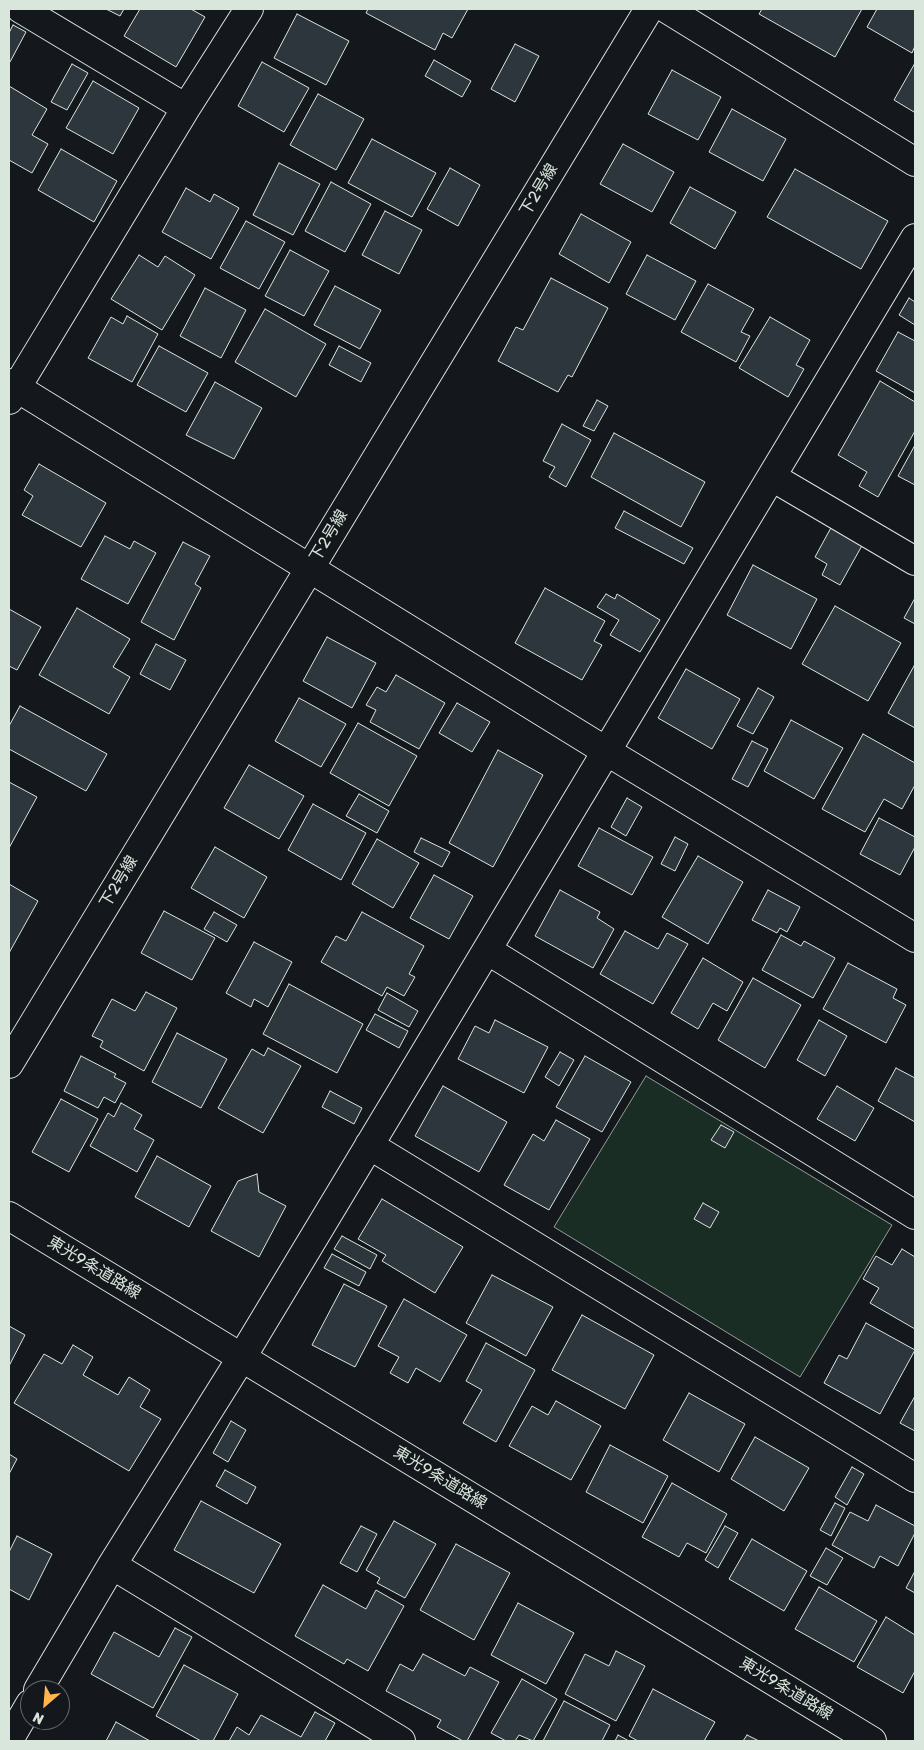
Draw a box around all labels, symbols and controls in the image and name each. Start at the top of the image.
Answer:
street label: 下2号線 [516,160,562,220]
street label: 下2号線 [306,506,352,566]
street label: 下2号線 [96,852,142,912]
street label: 東光9条道路線 [44,1233,144,1303]
street label: 東光9条道路線 [390,1443,490,1513]
street label: 東光9条道路線 [736,1654,836,1724]
north arrow [20,1680,70,1730]
text: N [30,1708,47,1728]

